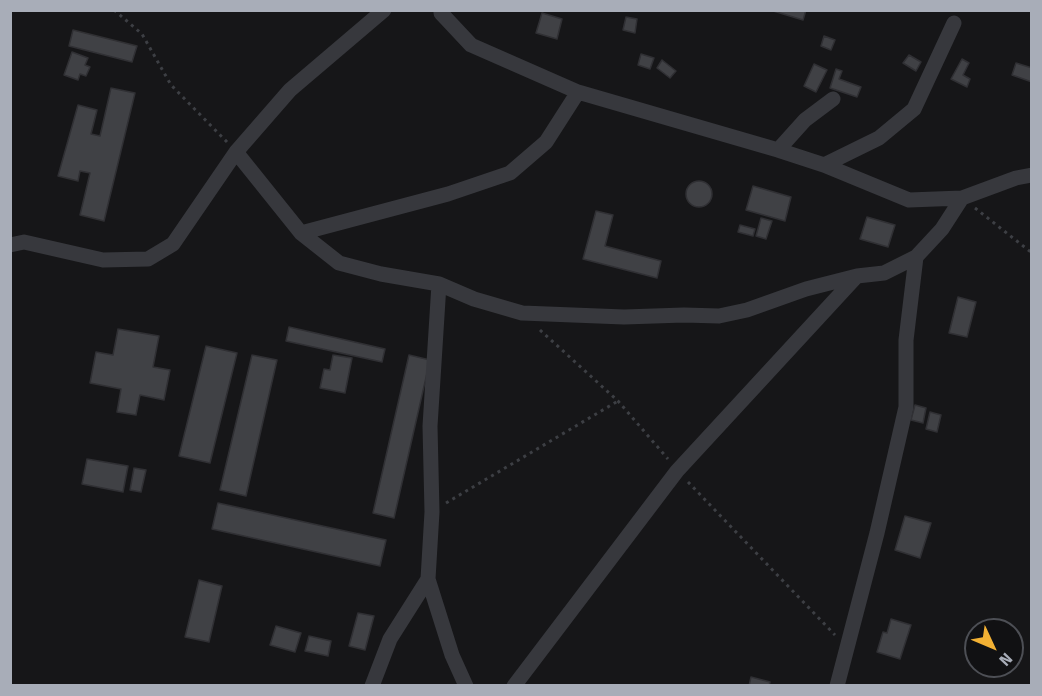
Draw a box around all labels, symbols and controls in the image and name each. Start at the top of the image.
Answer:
north arrow [964,618,1024,678]
text: N [995,649,1016,670]

